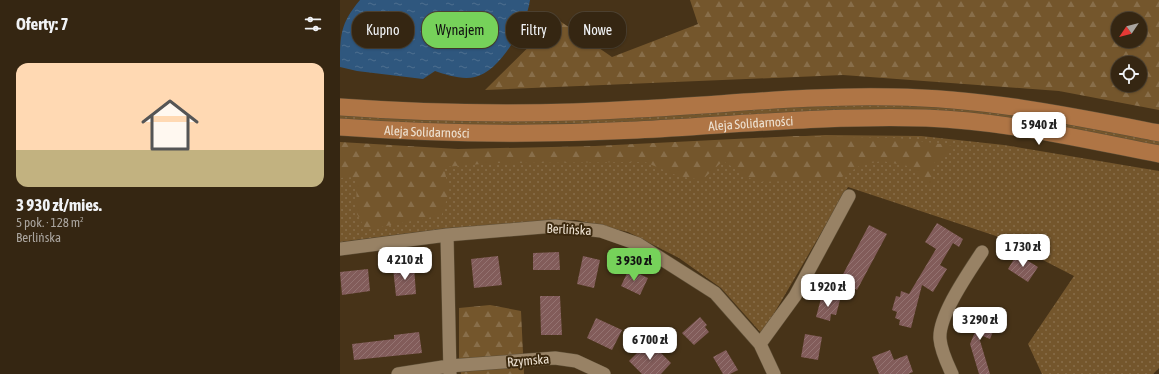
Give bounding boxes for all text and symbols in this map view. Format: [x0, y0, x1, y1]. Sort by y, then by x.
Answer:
chip: Kupno [352, 12, 414, 48]
chip: Wynajem [422, 12, 498, 48]
chip: Filtry [506, 12, 561, 48]
chip: Nowe [569, 12, 626, 48]
north arrow [1111, 12, 1147, 48]
map controls [1111, 12, 1147, 92]
icon: filters [302, 13, 324, 35]
text: Oferty: 7 [16, 14, 68, 34]
button: locate [1111, 56, 1147, 92]
icon: home [134, 89, 206, 161]
pin: 5 940 zł [998, 112, 1080, 146]
street label: Aleja Solidarności [708, 113, 794, 134]
text: 5 940 zł [1021, 117, 1057, 132]
street label: Aleja Solidarności [384, 123, 470, 141]
text: 3 930 zł/mies. [16, 195, 102, 215]
text: 5 pok. · 128 m² [16, 215, 84, 230]
street label: Berlińska [546, 221, 592, 238]
text: Berlińska [16, 230, 61, 245]
pin: 1 730 zł [982, 234, 1064, 268]
text: 1 730 zł [1005, 239, 1041, 254]
pin: 4 210 zł [364, 247, 446, 281]
pin: 3 930 zł [593, 248, 675, 282]
text: 4 210 zł [387, 252, 423, 267]
text: 3 930 zł [616, 253, 652, 268]
pin: 1 920 zł [787, 274, 869, 308]
text: 1 920 zł [810, 279, 846, 294]
pin: 3 290 zł [939, 307, 1021, 341]
text: 3 290 zł [962, 312, 998, 327]
pin: 6 700 zł [609, 327, 691, 361]
text: 6 700 zł [632, 332, 668, 347]
street label: Rzymska [506, 351, 550, 370]

